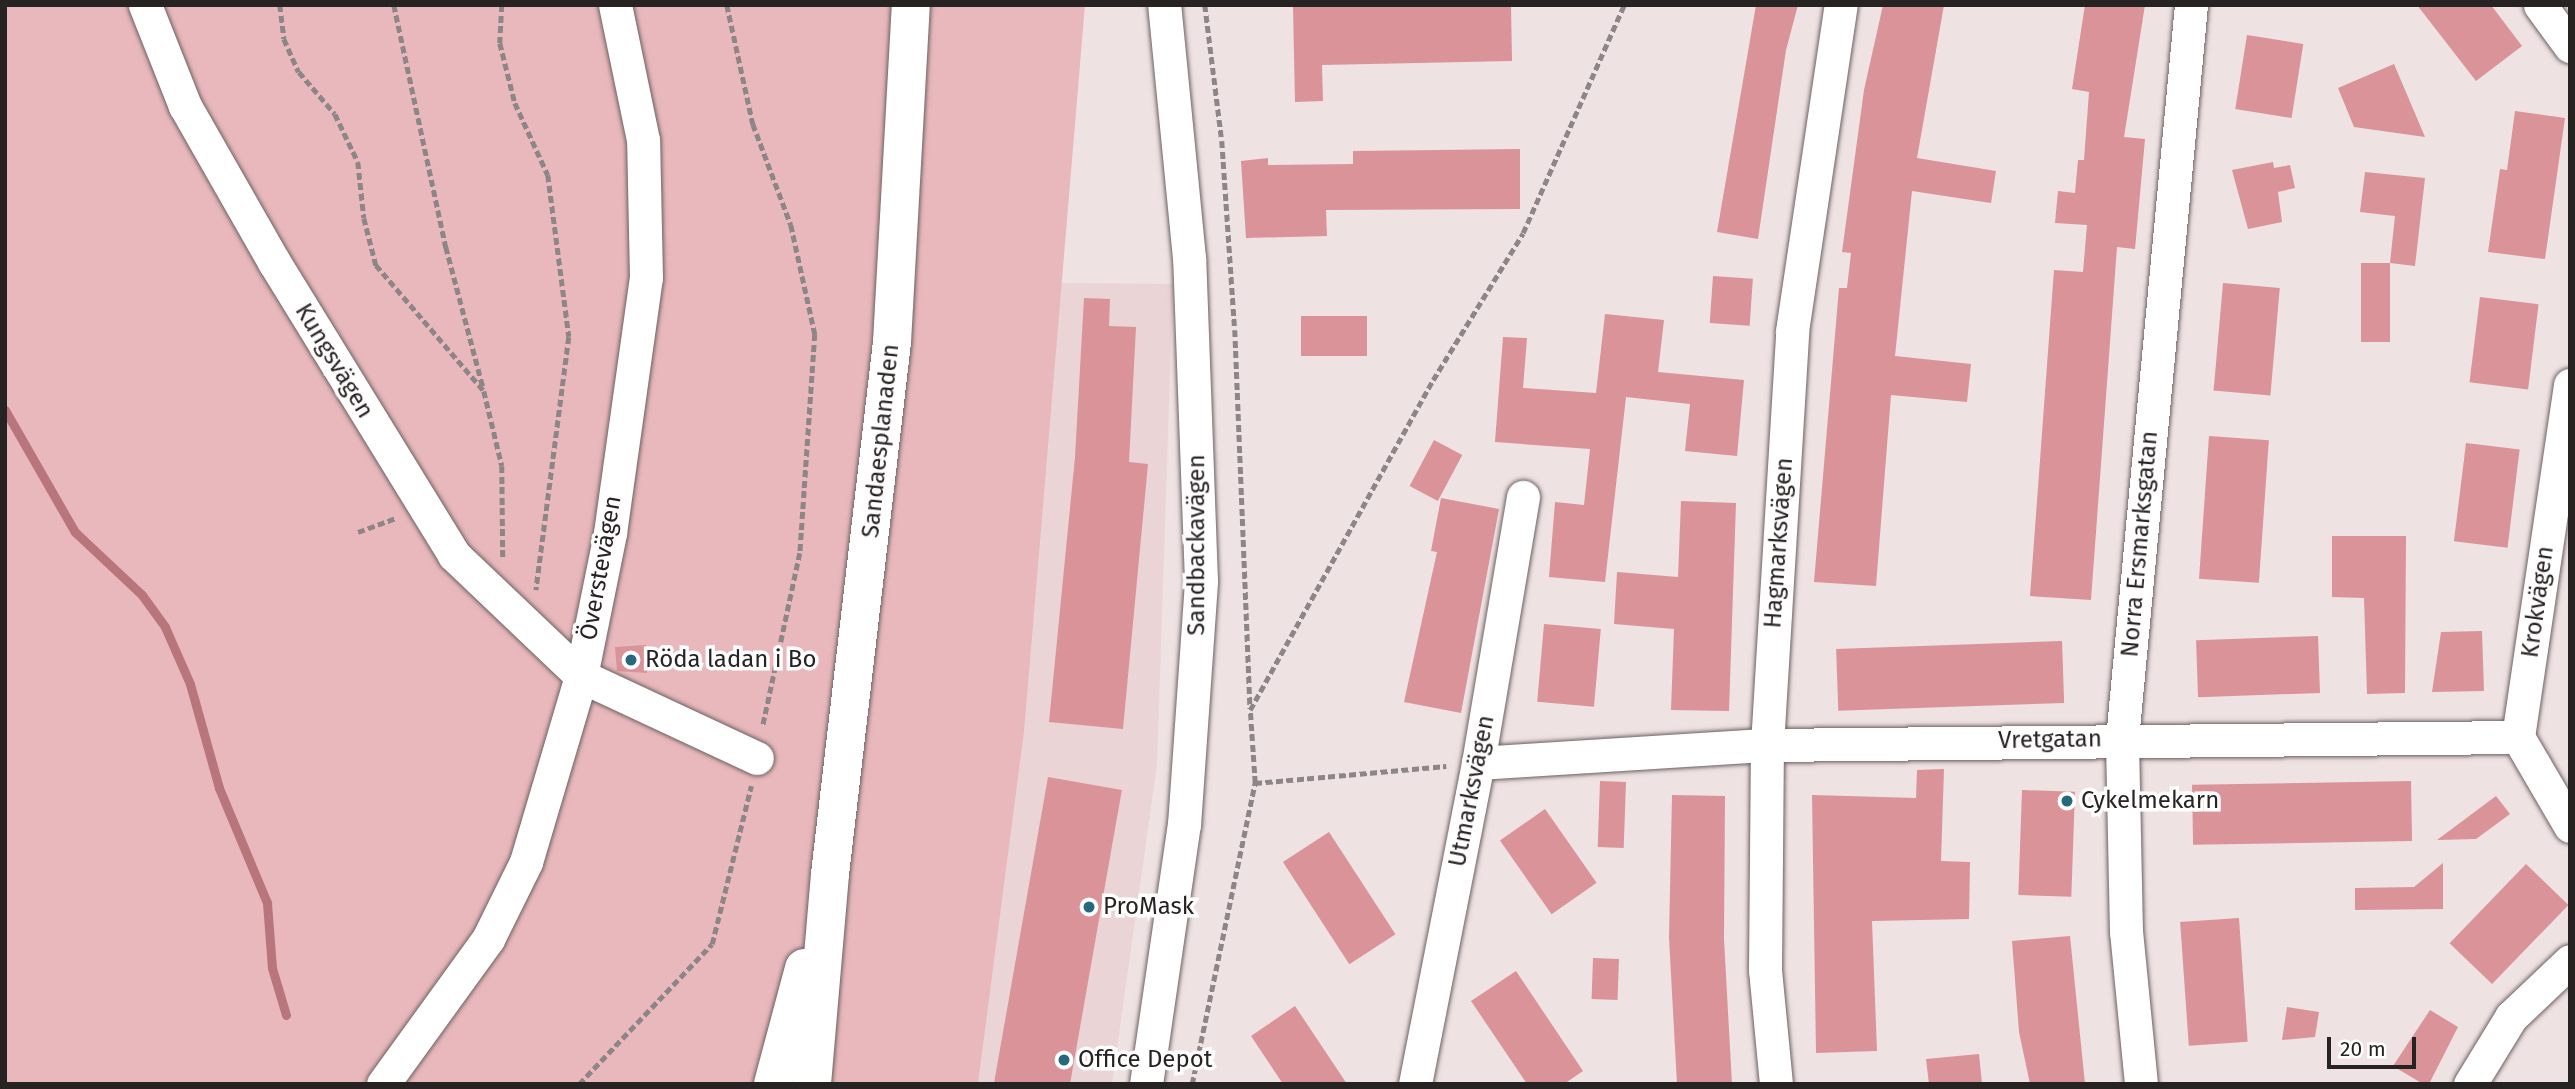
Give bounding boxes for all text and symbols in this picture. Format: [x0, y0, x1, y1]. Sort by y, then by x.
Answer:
street label: Kungsvägen [289, 298, 379, 424]
street label: Sandaesplanaden [857, 343, 905, 539]
street label: Norra Ersmarksgatan [2116, 430, 2164, 658]
street label: Sandbackavägen [1183, 454, 1211, 636]
street label: Hagmarksvägen [1759, 457, 1799, 629]
street label: Överstevägen [574, 493, 628, 643]
street label: Krokvägen [2516, 544, 2560, 660]
place label: Röda ladan i Bo [645, 646, 816, 674]
marker: Röda ladan i Bo [623, 652, 639, 668]
street label: Utmarksvägen [1443, 713, 1501, 869]
street label: Vretgatan [1998, 725, 2102, 755]
place label: Cykelmekarn [2081, 787, 2219, 815]
marker: Cykelmekarn [2059, 793, 2075, 809]
place label: ProMask [1103, 893, 1194, 921]
marker: ProMask [1081, 899, 1097, 915]
scale bar [2330, 1023, 2419, 1066]
text: 20 m [2340, 1036, 2386, 1062]
place label: Office Depot [1078, 1046, 1212, 1074]
marker: Office Depot [1056, 1052, 1072, 1068]

